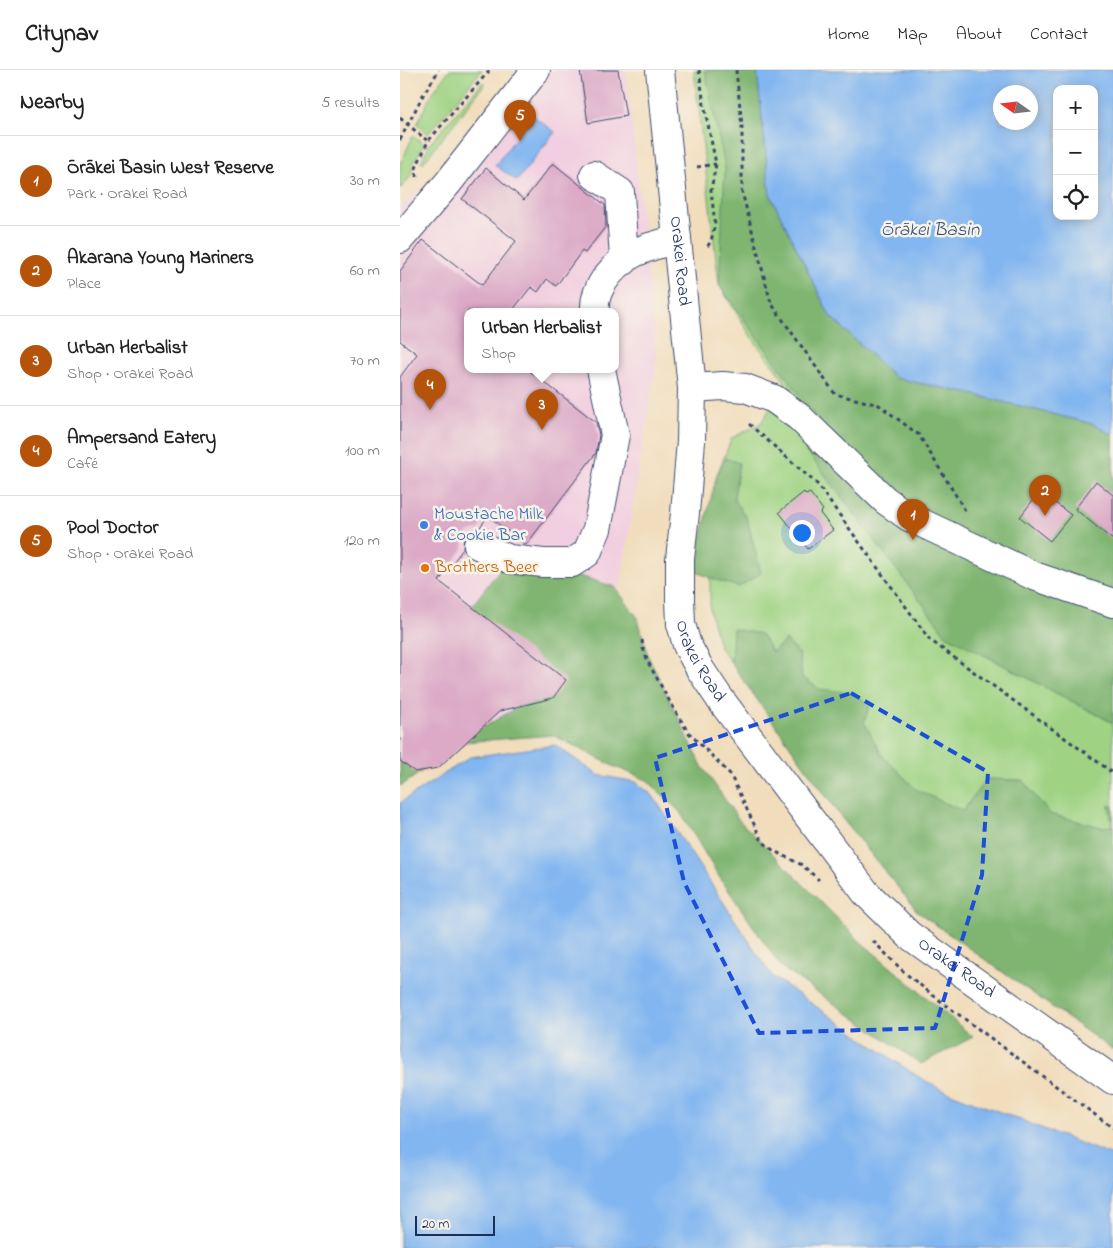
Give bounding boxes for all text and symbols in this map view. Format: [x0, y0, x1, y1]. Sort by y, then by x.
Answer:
text: Citynav [25, 17, 98, 52]
text: Home [828, 22, 869, 48]
text: Map [897, 22, 928, 48]
text: About [956, 22, 1002, 48]
text: Contact [1030, 22, 1088, 48]
north arrow [993, 85, 1038, 130]
map controls [1053, 85, 1098, 220]
button: + [1053, 85, 1098, 130]
text: Nearby [20, 88, 84, 118]
text: 5 results [321, 91, 380, 115]
pin: 5 [504, 100, 536, 141]
button: − [1053, 130, 1098, 175]
text: Ōrākei Basin West Reserve [67, 155, 274, 182]
text: 1 [33, 169, 39, 193]
text: 30 m [350, 169, 380, 193]
button: locate [1053, 175, 1098, 220]
text: Park · Orakei Road [67, 182, 187, 206]
street label: Orakei Road [662, 215, 697, 307]
water label: Ōrākei Basin [881, 217, 980, 244]
text: Akarana Young Mariners [67, 245, 254, 272]
text: 2 [32, 259, 40, 283]
text: 60 m [350, 259, 380, 283]
text: Place [67, 272, 101, 296]
popup [464, 308, 619, 373]
text: Urban Herbalist [481, 315, 602, 342]
text: Urban Herbalist [67, 335, 188, 362]
text: Shop [481, 342, 516, 366]
text: 3 [33, 349, 39, 373]
text: 70 m [350, 349, 380, 373]
text: Shop · Orakei Road [67, 362, 193, 386]
pin: 4 [414, 369, 446, 410]
pin: 3 [526, 389, 558, 430]
text: Ampersand Eatery [67, 425, 216, 452]
text: 4 [33, 439, 39, 463]
text: 100 m [345, 439, 380, 463]
text: Café [67, 452, 98, 476]
pin: 2 [1029, 475, 1061, 516]
pin: 1 [897, 499, 929, 540]
place label: Moustache Milk & Cookie Bar [434, 502, 544, 549]
text: Pool Doctor [67, 515, 158, 542]
marker: Moustache Milk & Cookie Bar [418, 519, 430, 531]
your location [789, 520, 815, 546]
text: 5 [31, 529, 41, 553]
text: 120 m [344, 529, 380, 553]
text: Shop · Orakei Road [67, 542, 193, 566]
place label: Brothers Beer [434, 555, 538, 581]
marker: Brothers Beer [419, 562, 431, 574]
street label: Orakei Road [668, 617, 732, 708]
street label: Orakei Road [912, 932, 1000, 1005]
scale bar [415, 1213, 495, 1236]
text: 20 m [422, 1214, 449, 1235]

